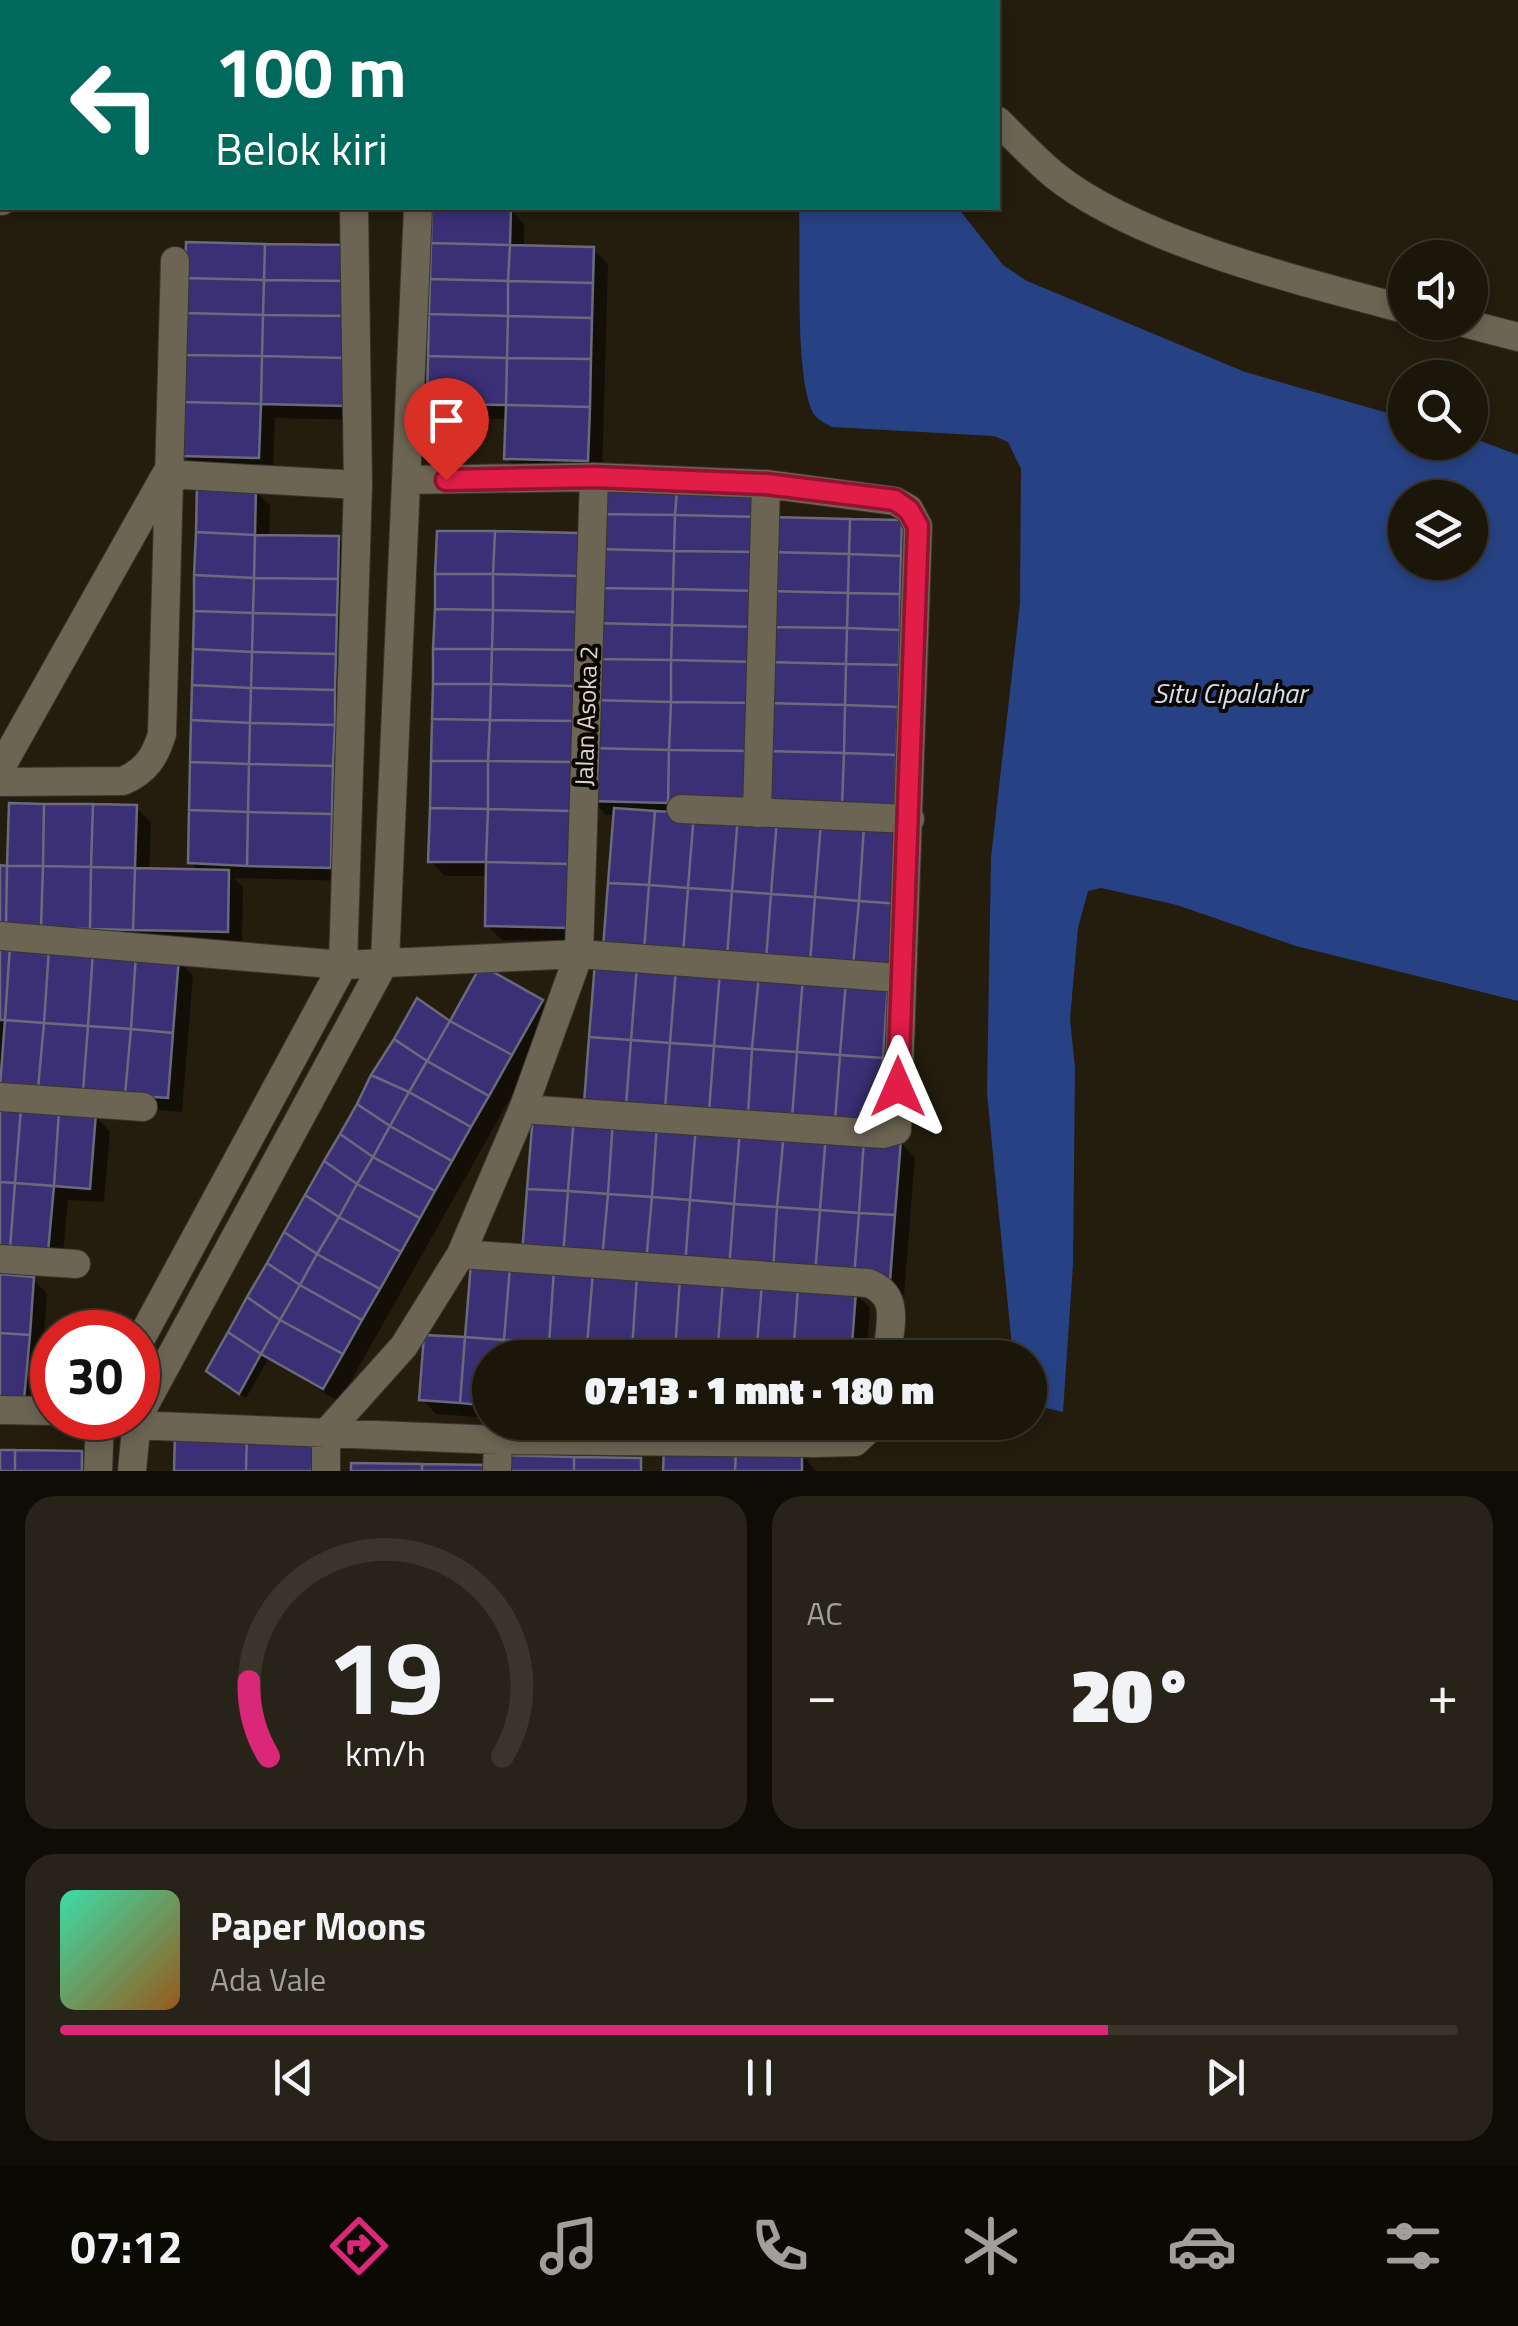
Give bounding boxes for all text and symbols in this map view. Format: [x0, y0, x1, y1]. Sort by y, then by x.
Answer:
text: 100 m [215, 18, 407, 124]
icon: left [50, 40, 180, 170]
text: Belok kiri [215, 114, 388, 182]
map controls [1388, 240, 1488, 580]
button: sound [1388, 240, 1488, 340]
button: search [1388, 360, 1488, 460]
pin [404, 378, 489, 481]
icon: arrive [419, 393, 474, 448]
button: layers [1388, 480, 1488, 580]
street label: Jalan Asoka 2 [565, 645, 607, 787]
water label: Situ Cipalahar [1153, 671, 1310, 714]
position arrow [846, 1035, 950, 1139]
speed limit sign: 30 [30, 1310, 160, 1440]
text: 07:13 · 1 mnt · 180 m [585, 1361, 934, 1419]
text: AC [807, 1589, 843, 1637]
text: 19 [328, 1596, 444, 1754]
text: 20° [1070, 1637, 1194, 1751]
text: − [807, 1652, 837, 1735]
text: + [1427, 1652, 1458, 1735]
text: km/h [345, 1725, 426, 1780]
text: Paper Moons [210, 1897, 426, 1955]
text: Ada Vale [210, 1955, 326, 2003]
icon: previous [266, 2050, 321, 2105]
icon: pause [732, 2050, 787, 2105]
icon: next [1198, 2050, 1253, 2105]
icon: directions [324, 2211, 394, 2281]
icon: music [534, 2211, 604, 2281]
icon: phone [745, 2211, 815, 2281]
icon: climate [956, 2211, 1026, 2281]
icon: car [1167, 2211, 1237, 2281]
icon: filters [1378, 2211, 1448, 2281]
text: 07:12 [70, 2212, 183, 2280]

